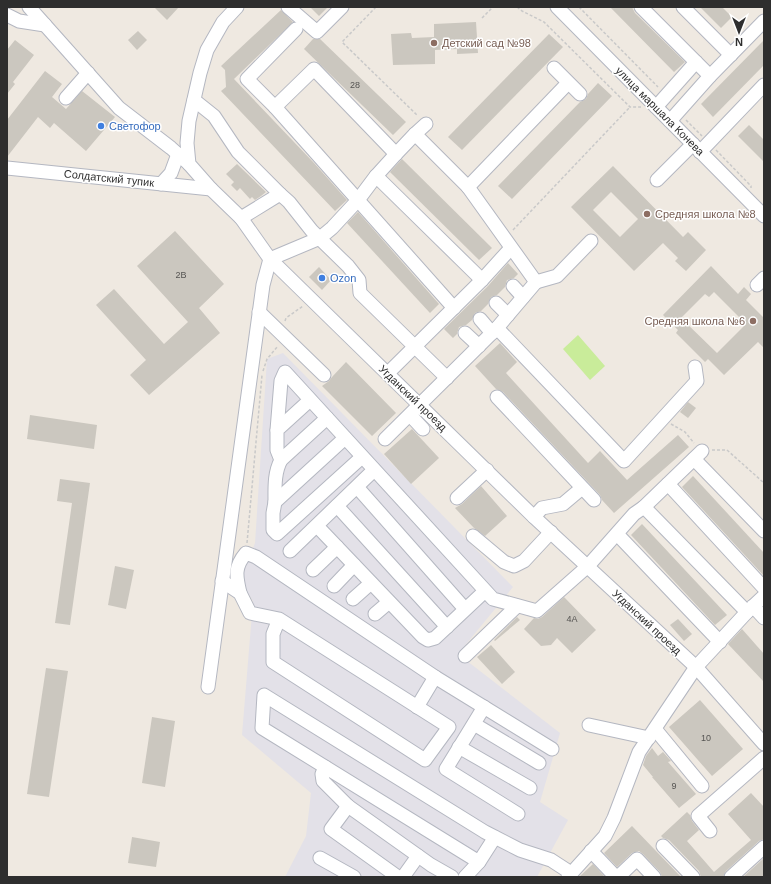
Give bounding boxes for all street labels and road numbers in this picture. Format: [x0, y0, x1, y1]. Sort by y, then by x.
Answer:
street label: улица маршала Конева [613, 64, 707, 158]
street label: Солдатский тупик [63, 167, 155, 189]
street label: Угданский проезд [377, 363, 450, 434]
street label: Угданский проезд [610, 587, 684, 657]

